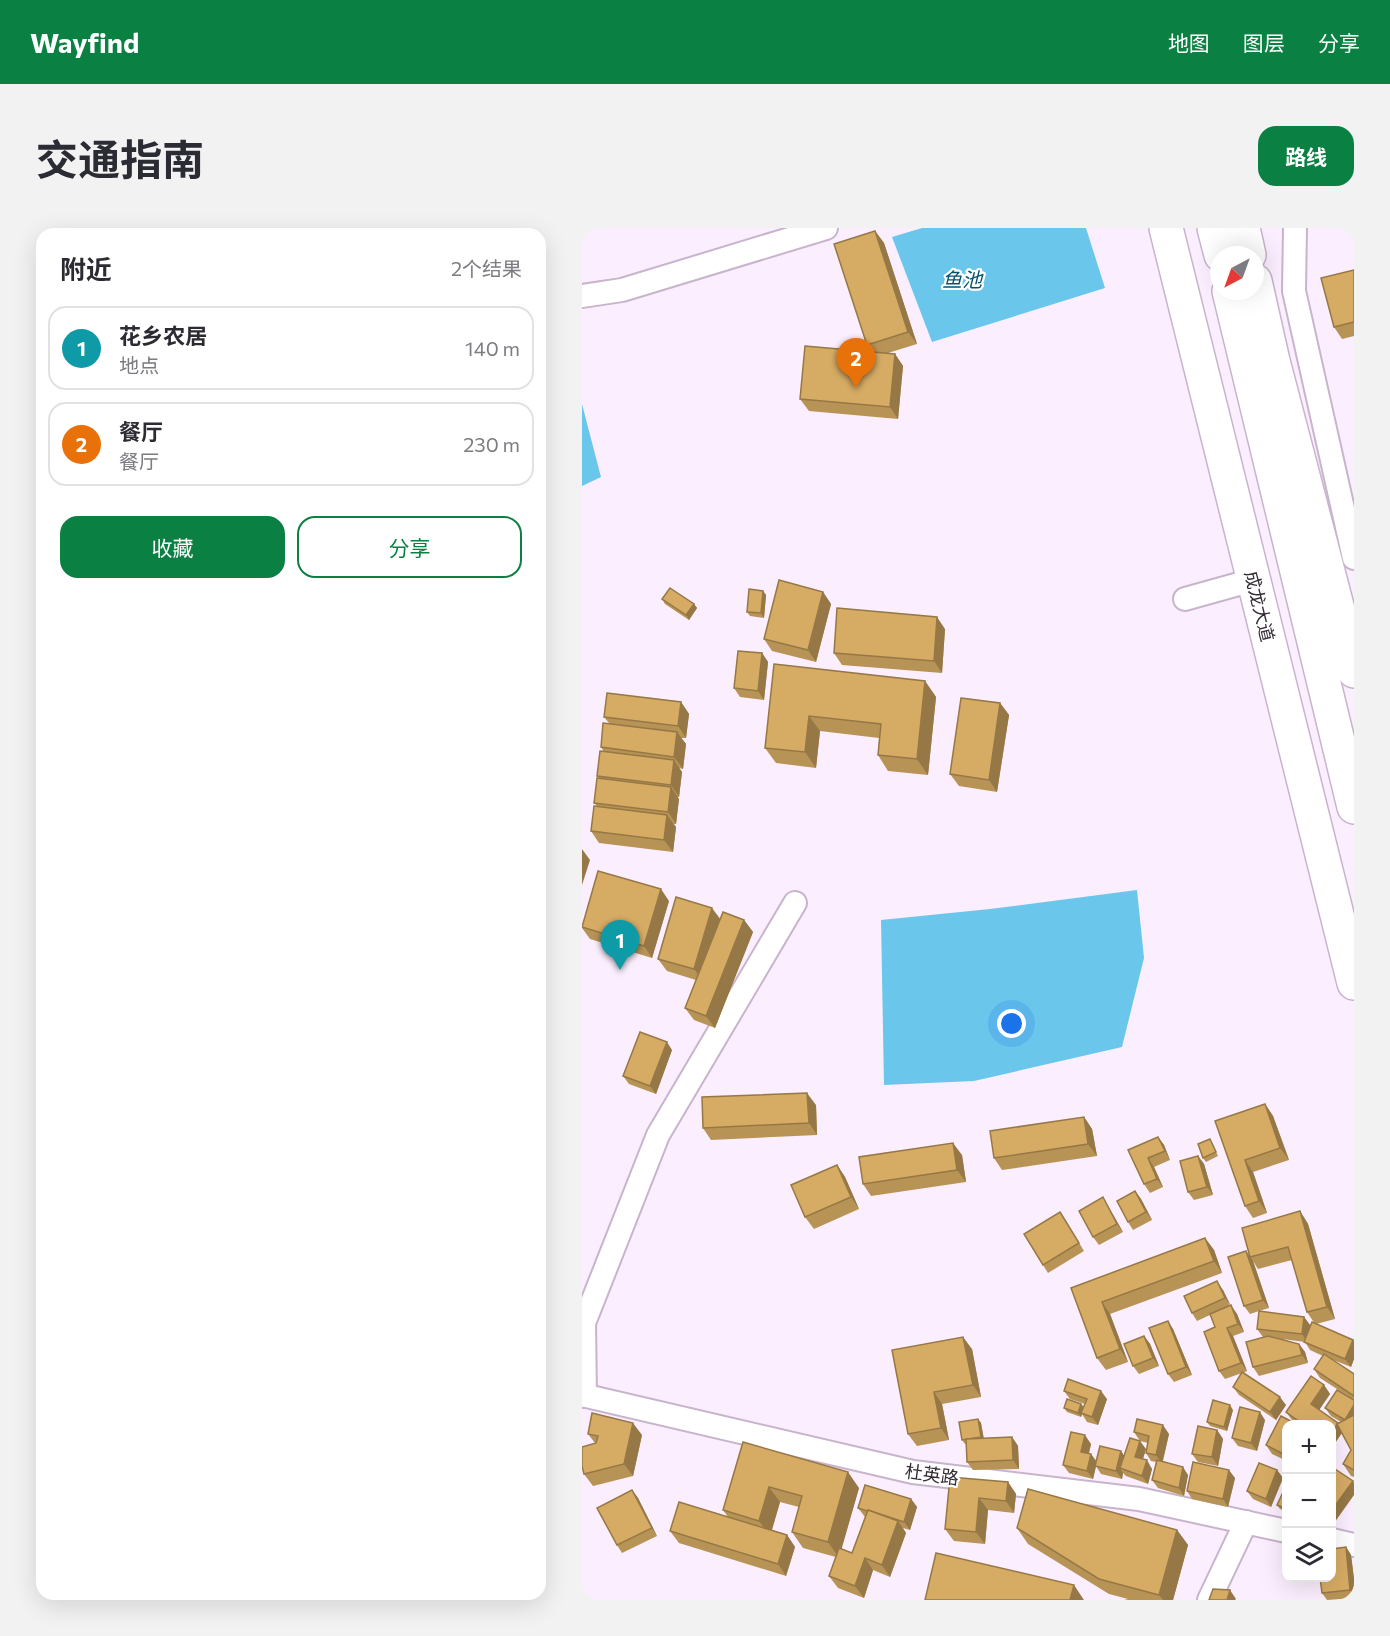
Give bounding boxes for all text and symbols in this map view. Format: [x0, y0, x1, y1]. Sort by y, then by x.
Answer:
text: Wayfind [30, 25, 139, 59]
text: 地图 [1168, 30, 1210, 55]
text: 图层 [1243, 30, 1285, 55]
text: 分享 [1318, 30, 1360, 55]
button: 路线 [1258, 126, 1354, 186]
text: 交通指南 [36, 132, 204, 184]
north arrow [1210, 246, 1264, 300]
text: 附近 [60, 253, 112, 284]
text: 2个结果 [451, 256, 522, 280]
water label: 鱼池 [942, 267, 984, 291]
text: 花乡农居 [119, 322, 207, 349]
text: 1 [77, 336, 86, 360]
text: 140 m [465, 336, 520, 360]
pin: 2 [836, 338, 876, 388]
text: 地点 [119, 353, 159, 377]
text: 餐厅 [119, 418, 163, 445]
text: 2 [76, 432, 87, 456]
text: 230 m [463, 432, 520, 456]
text: 餐厅 [119, 449, 159, 473]
button: 收藏 [60, 516, 285, 578]
button: 分享 [297, 516, 522, 578]
street label: 成龙大道 [1241, 568, 1279, 644]
pin: 1 [600, 920, 639, 970]
your location [997, 1009, 1026, 1038]
map controls [1282, 1420, 1336, 1582]
button: + [1282, 1420, 1336, 1474]
street label: 杜英路 [904, 1459, 960, 1489]
button: − [1282, 1474, 1336, 1528]
button: layers [1282, 1528, 1336, 1582]

